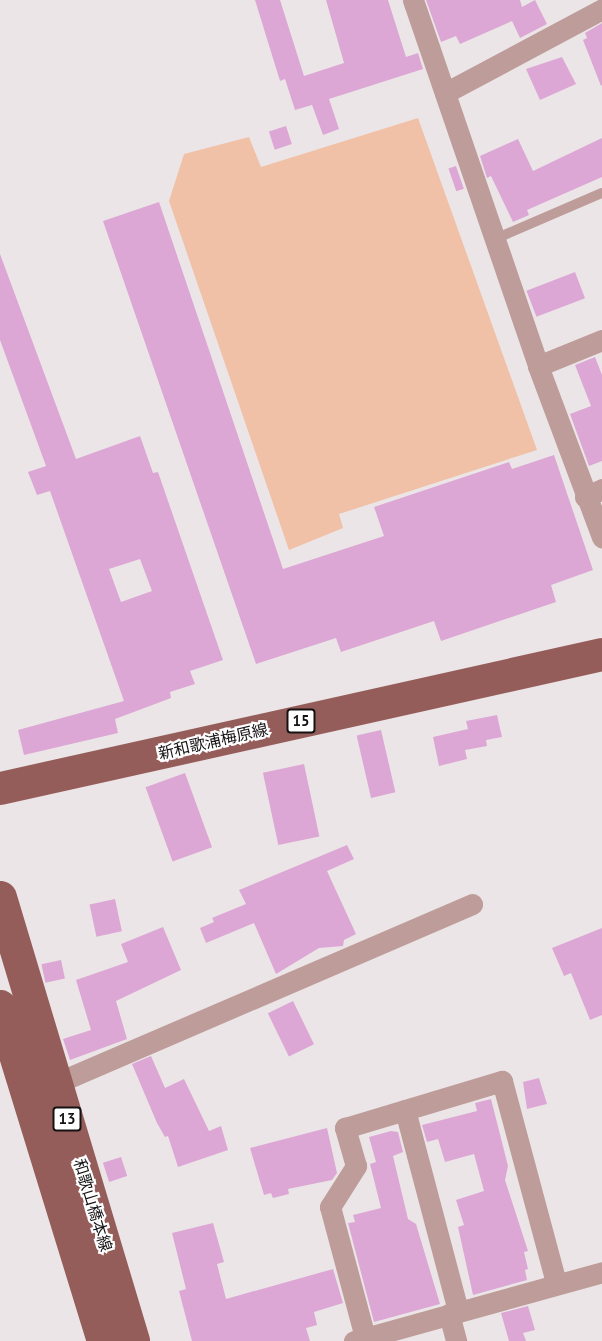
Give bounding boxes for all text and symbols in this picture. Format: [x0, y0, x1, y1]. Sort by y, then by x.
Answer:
road number: 15 [286, 709, 316, 733]
street label: 新和歌浦梅原線 [156, 719, 270, 763]
road number: 13 [52, 1107, 82, 1131]
street label: 和歌山橋本線 [70, 1156, 116, 1254]

